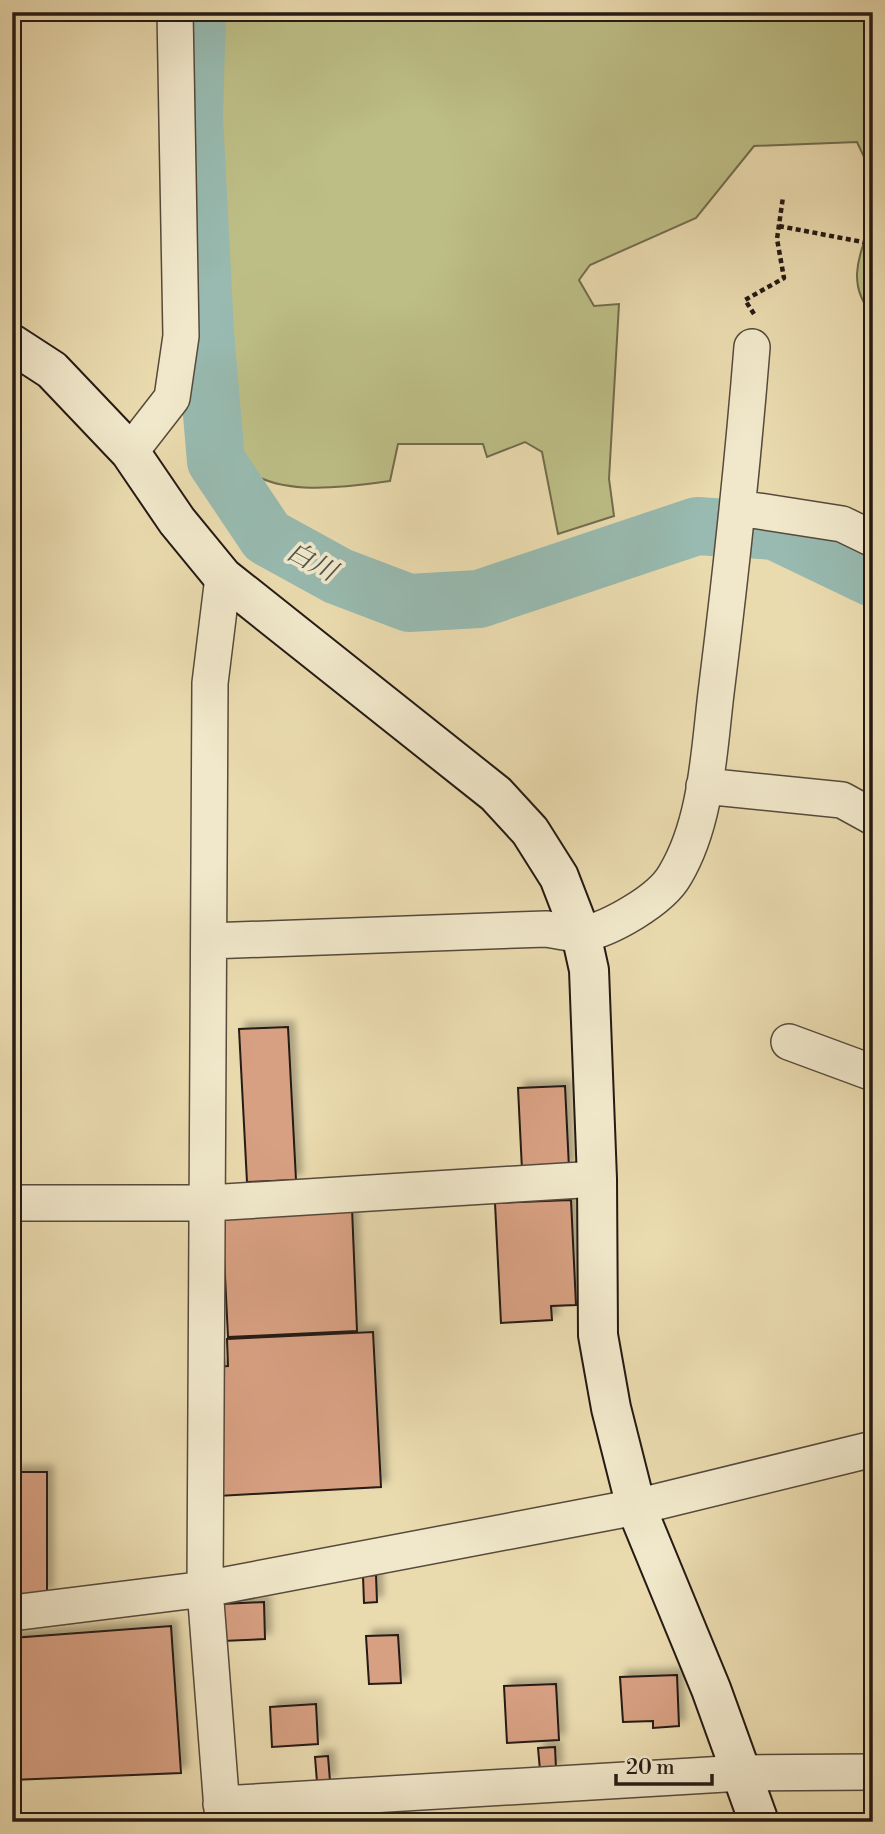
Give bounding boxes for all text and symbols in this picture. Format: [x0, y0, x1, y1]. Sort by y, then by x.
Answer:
water label: 白川 [281, 536, 345, 590]
scale bar [616, 1743, 712, 1787]
text: 20 m [626, 1755, 675, 1781]

